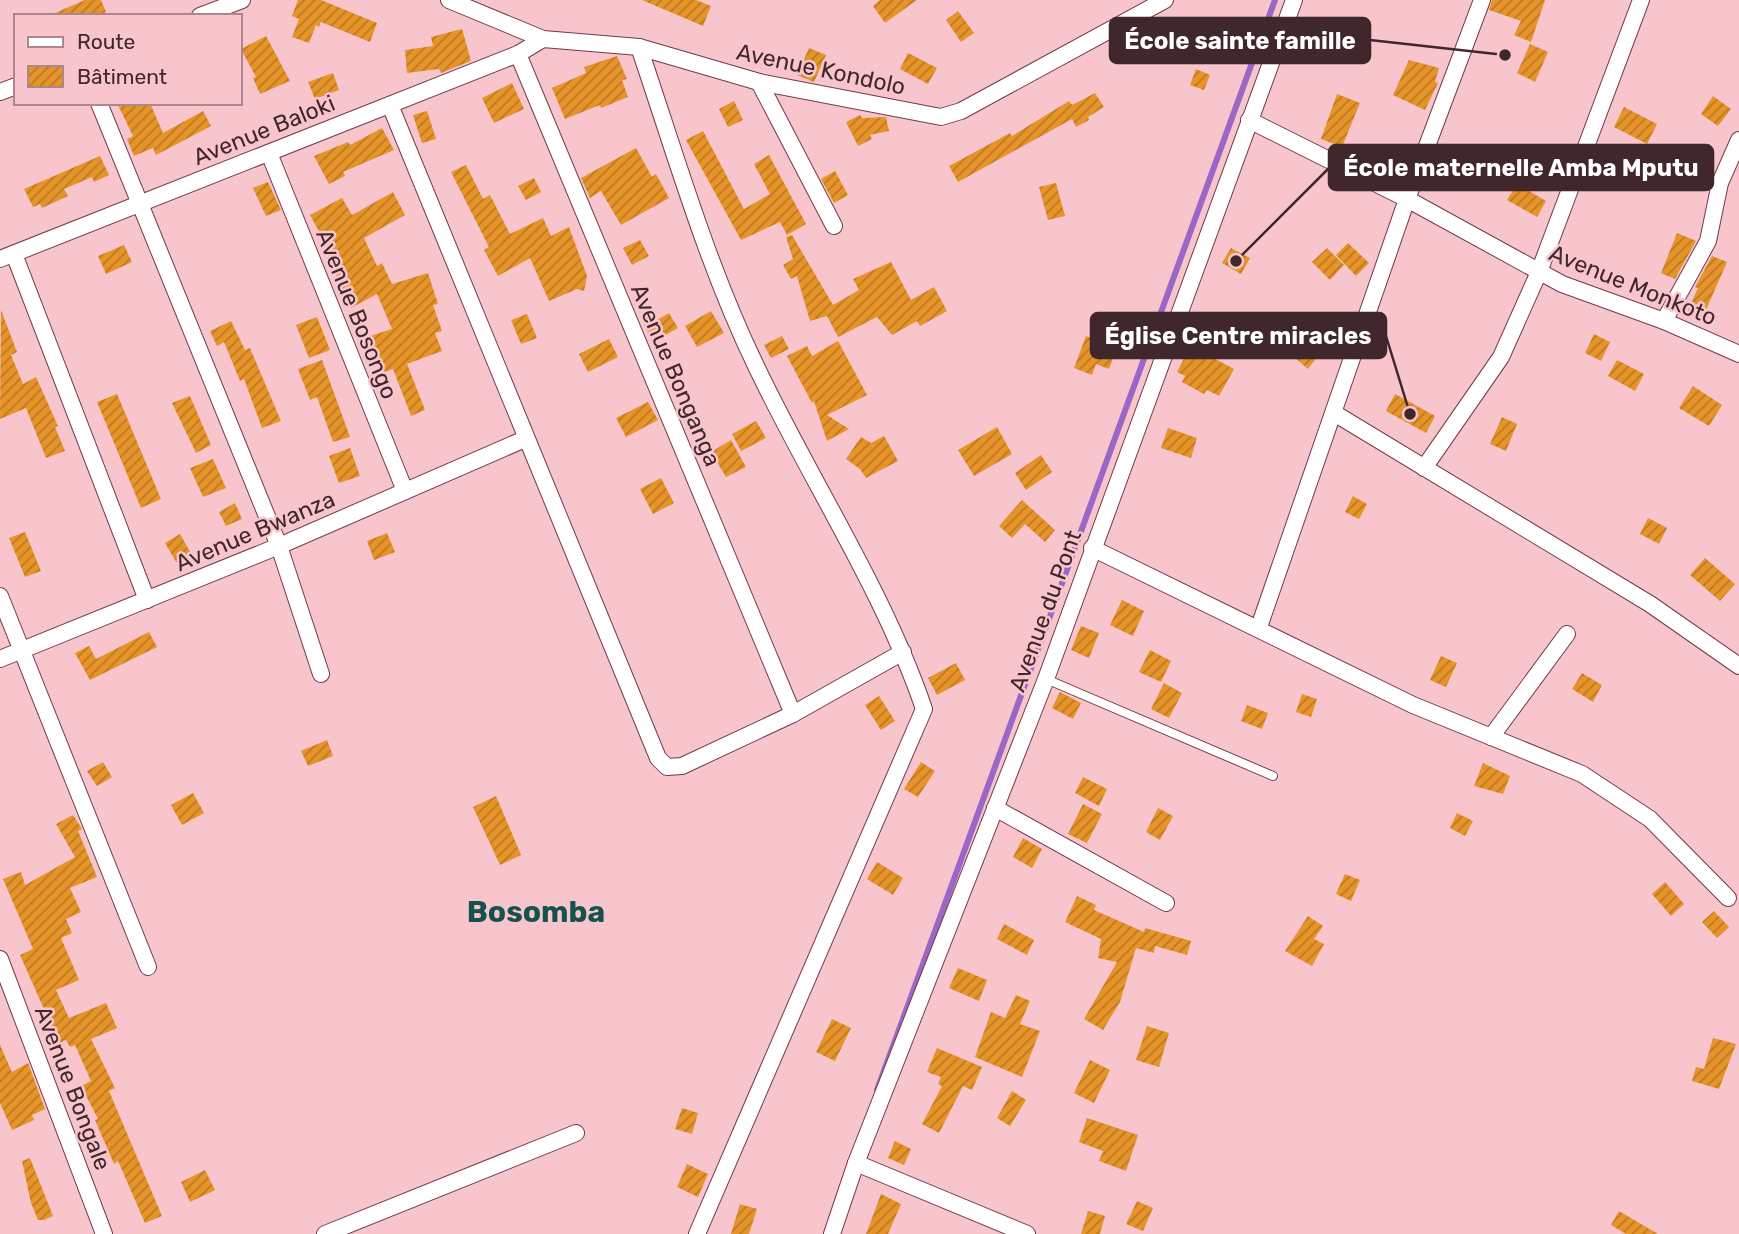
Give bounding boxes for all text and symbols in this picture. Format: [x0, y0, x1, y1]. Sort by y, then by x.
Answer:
legend [14, 14, 242, 105]
callout: École sainte famille [1110, 18, 1370, 63]
text: École sainte famille [1124, 27, 1356, 55]
text: Route [77, 29, 135, 54]
street label: Avenue Kondolo [734, 37, 908, 101]
text: Bâtiment [77, 64, 167, 89]
street label: Avenue Baloki [189, 89, 339, 171]
callout: École maternelle Amba Mputu [1329, 145, 1713, 190]
text: École maternelle Amba Mputu [1343, 154, 1699, 182]
street label: Avenue Bosongo [310, 225, 404, 403]
street label: Avenue Monkoto [1545, 239, 1721, 331]
street label: Avenue Bonganga [625, 280, 727, 470]
callout: Église Centre miracles [1091, 313, 1386, 358]
text: Église Centre miracles [1105, 322, 1371, 350]
street label: Avenue Bwanza [171, 485, 339, 577]
street label: Avenue du Pont [1003, 526, 1087, 696]
district label: Bosomba [467, 894, 605, 930]
street label: Avenue Bongale [29, 1002, 117, 1174]

